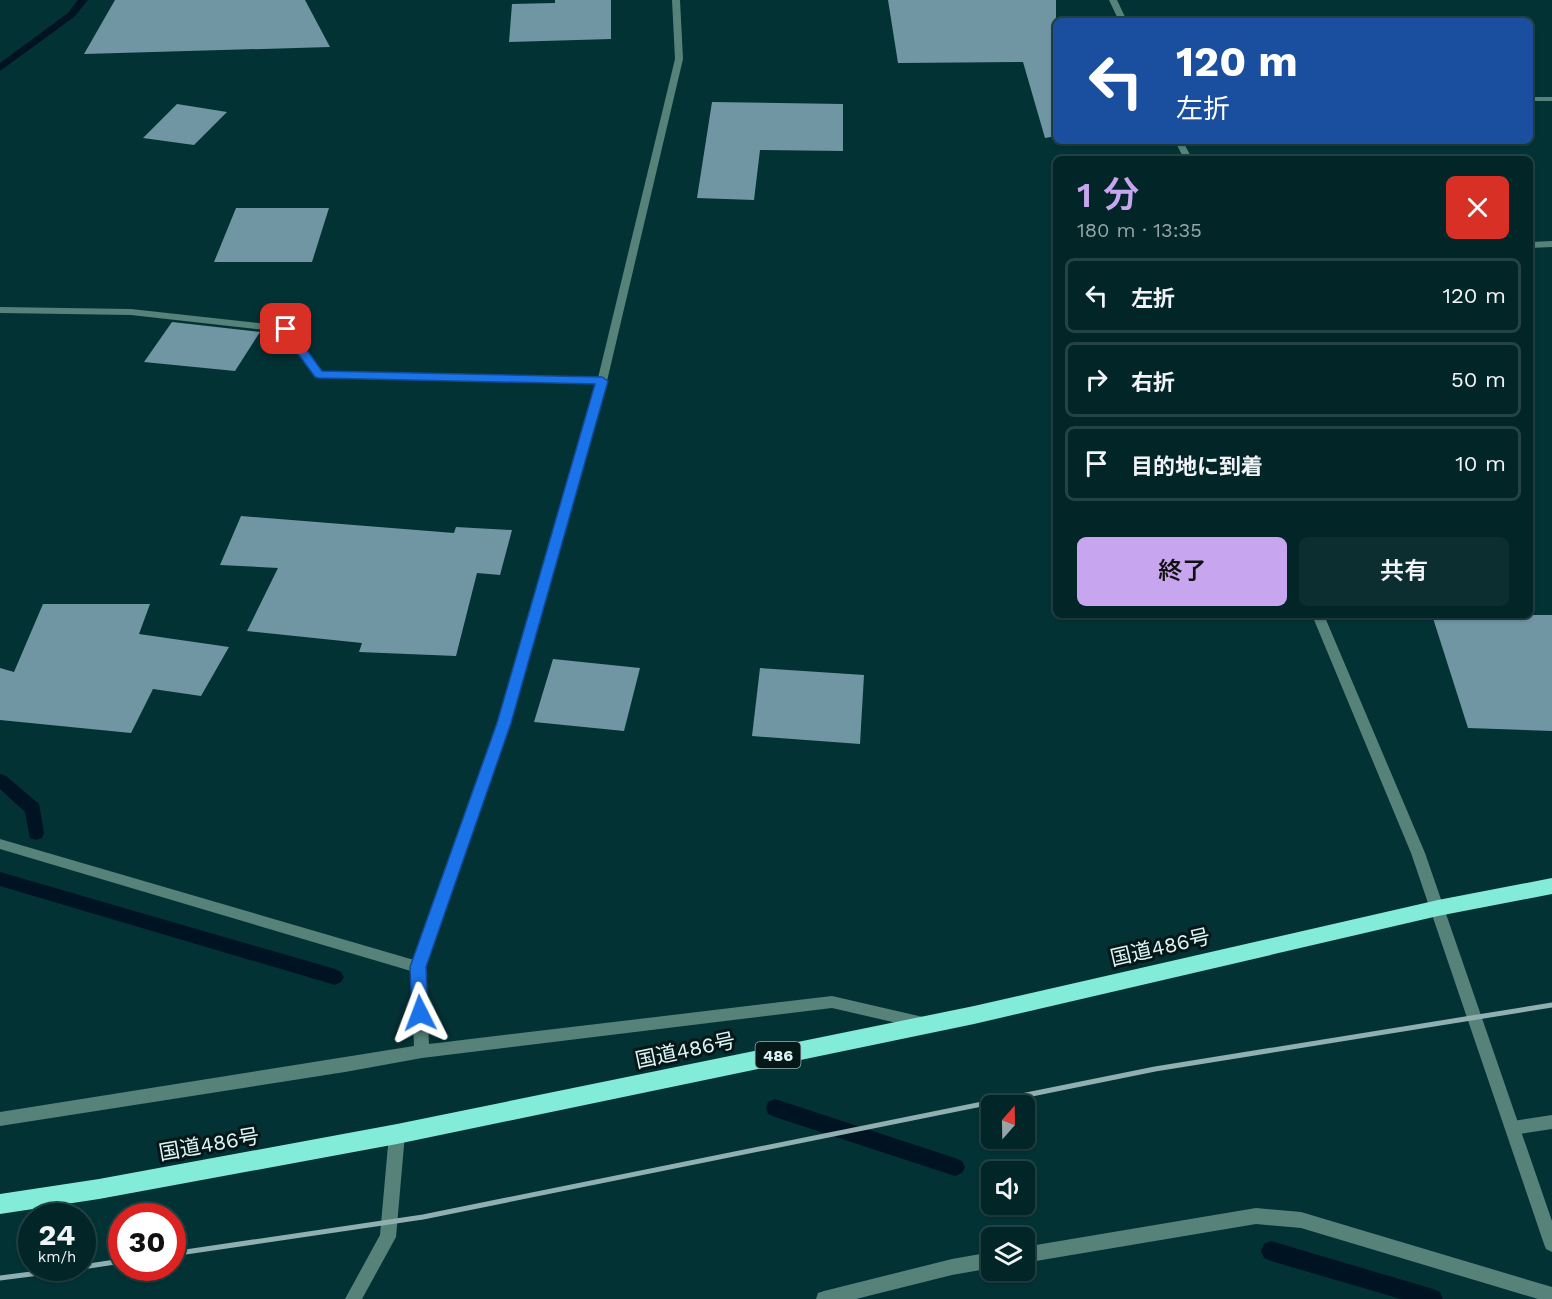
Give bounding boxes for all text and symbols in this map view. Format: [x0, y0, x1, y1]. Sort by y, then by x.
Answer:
text: 120 m [1176, 37, 1298, 86]
icon: left [1077, 42, 1155, 120]
text: 左折 [1176, 93, 1230, 125]
text: 1 分 [1077, 174, 1139, 216]
button: close [1446, 176, 1509, 239]
text: 180 m · 13:35 [1077, 218, 1202, 242]
icon: left [1080, 279, 1113, 312]
text: 120 m [1442, 283, 1506, 308]
text: 左折 [1131, 286, 1175, 311]
pin [260, 303, 311, 354]
icon: arrive [269, 312, 302, 345]
icon: right [1080, 363, 1113, 396]
text: 50 m [1451, 367, 1506, 392]
text: 右折 [1131, 370, 1175, 395]
icon: arrive [1080, 447, 1113, 480]
text: 10 m [1455, 451, 1506, 476]
text: 目的地に到着 [1131, 454, 1263, 479]
button: 終了 [1077, 537, 1287, 606]
button: 共有 [1299, 537, 1509, 606]
street label: 国道486号 [1108, 923, 1212, 971]
position arrow [388, 981, 452, 1045]
street label: 国道486号 [633, 1027, 737, 1073]
road number: 486 [756, 1042, 800, 1068]
north arrow [981, 1095, 1035, 1149]
map controls [981, 1095, 1035, 1281]
street label: 国道486号 [157, 1123, 261, 1165]
button: sound [981, 1161, 1035, 1215]
speed limit sign: 30 [108, 1203, 186, 1281]
text: 24 [39, 1217, 75, 1252]
button: layers [981, 1227, 1035, 1281]
text: km/h [38, 1248, 76, 1266]

